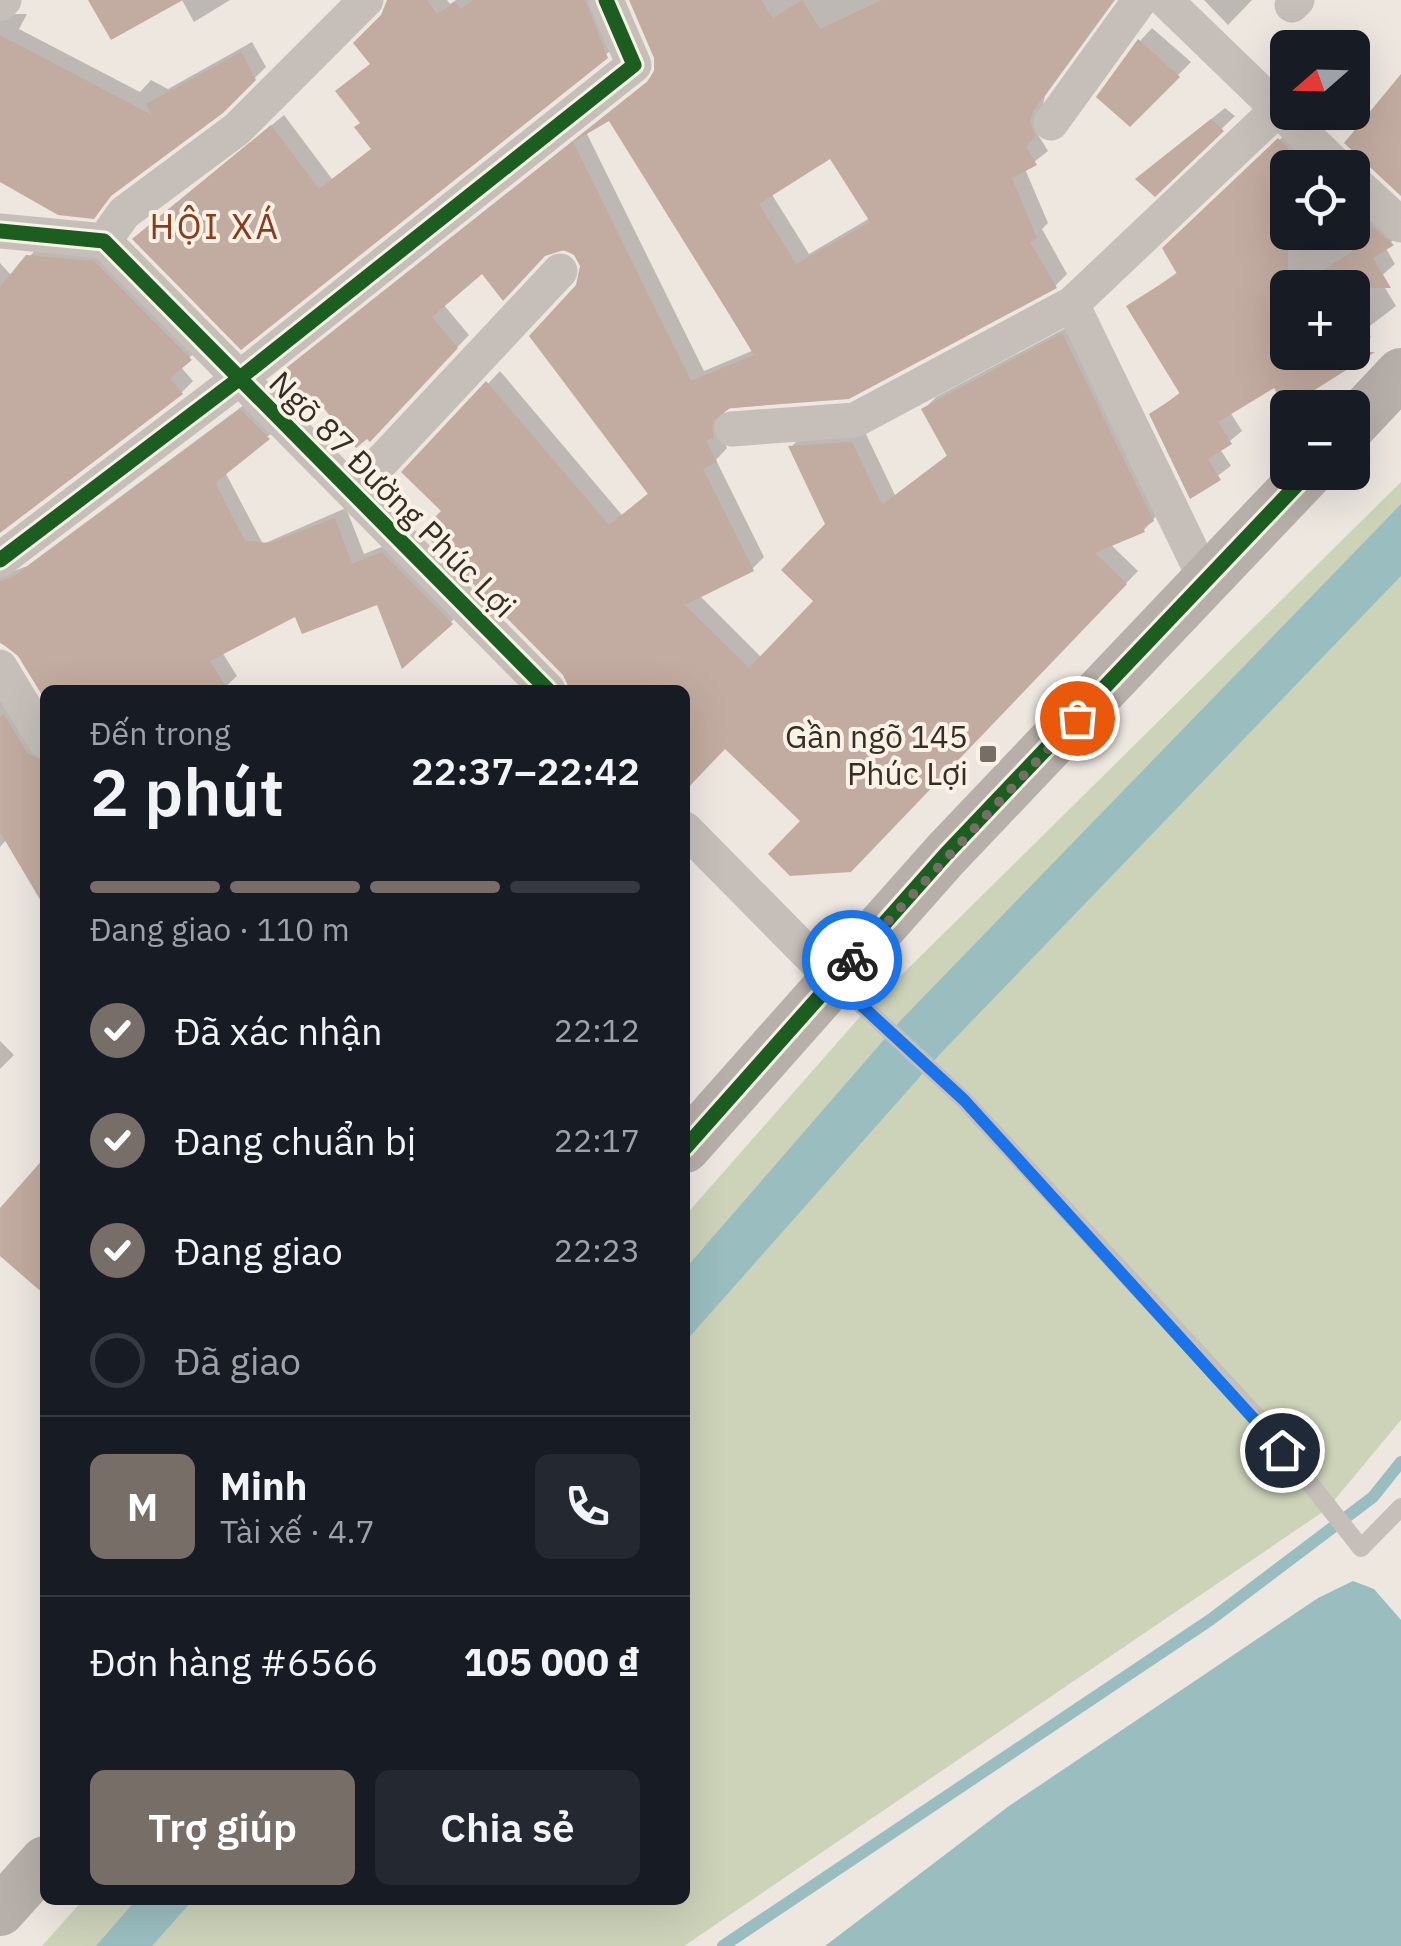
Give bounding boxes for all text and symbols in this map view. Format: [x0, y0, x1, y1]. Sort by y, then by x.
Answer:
north arrow [1270, 30, 1370, 130]
map controls [1270, 30, 1370, 490]
button: locate [1270, 150, 1370, 250]
district label: HỘI XÁ [150, 203, 280, 249]
button: + [1270, 270, 1370, 370]
street label: Ngõ 87 Đường Phúc Lợi [261, 362, 525, 626]
button: − [1270, 390, 1370, 490]
pin [1035, 676, 1120, 761]
icon: bag [1050, 691, 1105, 746]
text: Đến trong [90, 712, 231, 754]
place label: Gần ngõ 145 Phúc Lợi [785, 715, 968, 794]
marker: Gần ngõ 145 Phúc Lợi [977, 743, 999, 765]
text: 22:37–22:42 [411, 746, 640, 795]
text: 2 phút [90, 749, 284, 834]
text: Đang giao · 110 m [90, 908, 350, 950]
courier [802, 910, 902, 1010]
icon: bike [825, 933, 880, 988]
icon: check [90, 1003, 145, 1058]
text: Đã xác nhận [175, 1006, 383, 1055]
text: 22:12 [554, 1009, 640, 1051]
icon: check [90, 1113, 145, 1168]
text: Đang chuẩn bị [175, 1116, 416, 1165]
text: 22:17 [554, 1119, 640, 1161]
icon: check [90, 1223, 145, 1278]
text: Đang giao [175, 1226, 343, 1275]
text: 22:23 [554, 1229, 640, 1271]
text: Đã giao [175, 1336, 301, 1385]
pin [1240, 1408, 1325, 1493]
icon: home [1255, 1423, 1310, 1478]
button: phone [535, 1454, 640, 1559]
text: Minh [220, 1461, 307, 1510]
text: M [127, 1482, 158, 1531]
text: Tài xế · 4.7 [220, 1510, 375, 1552]
text: Đơn hàng #6566 [90, 1637, 378, 1686]
text: 105 000 ₫ [463, 1637, 640, 1686]
button: Trợ giúp [90, 1770, 355, 1885]
button: Chia sẻ [375, 1770, 640, 1885]

